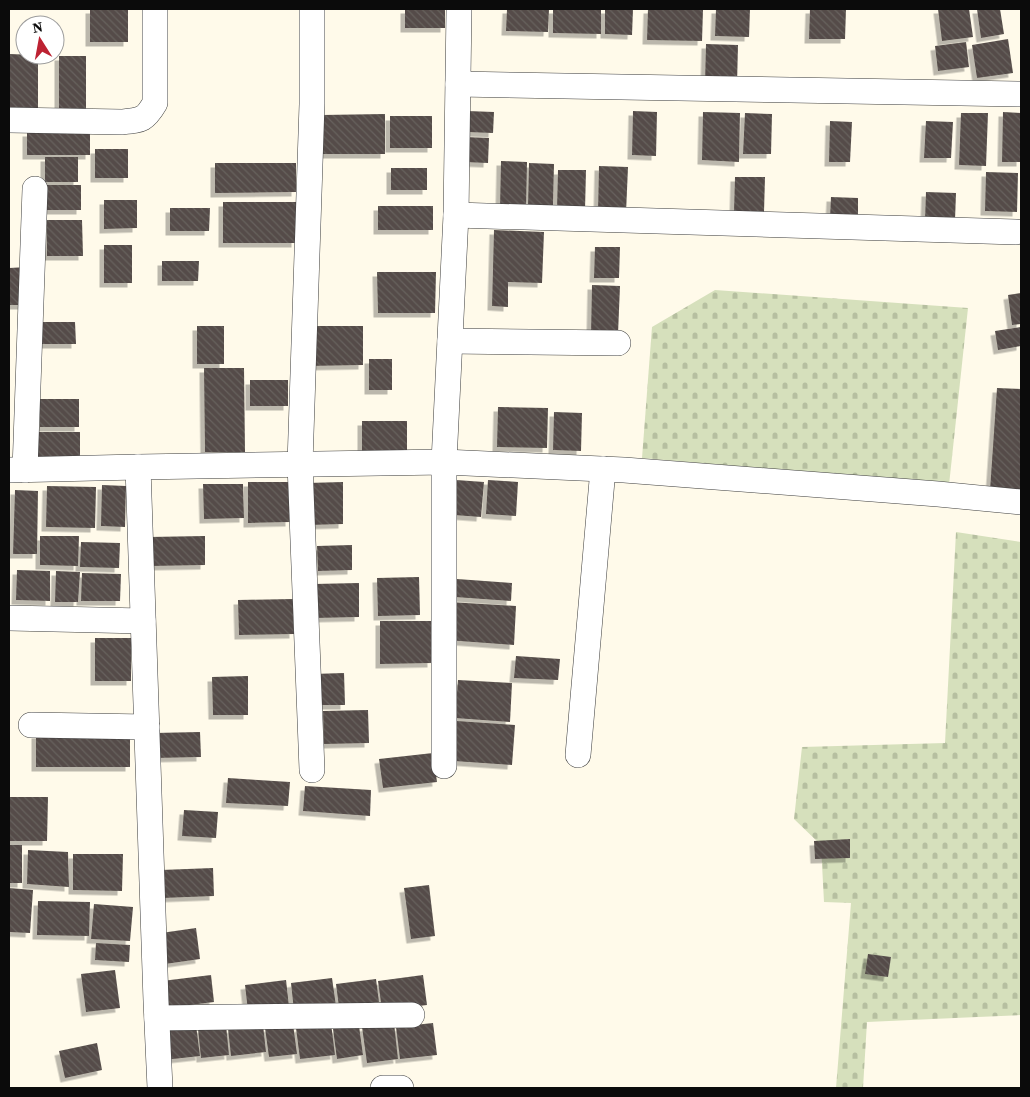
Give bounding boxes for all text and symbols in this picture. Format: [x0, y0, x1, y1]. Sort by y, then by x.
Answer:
north arrow [15, 15, 65, 65]
text: N [31, 16, 44, 38]

